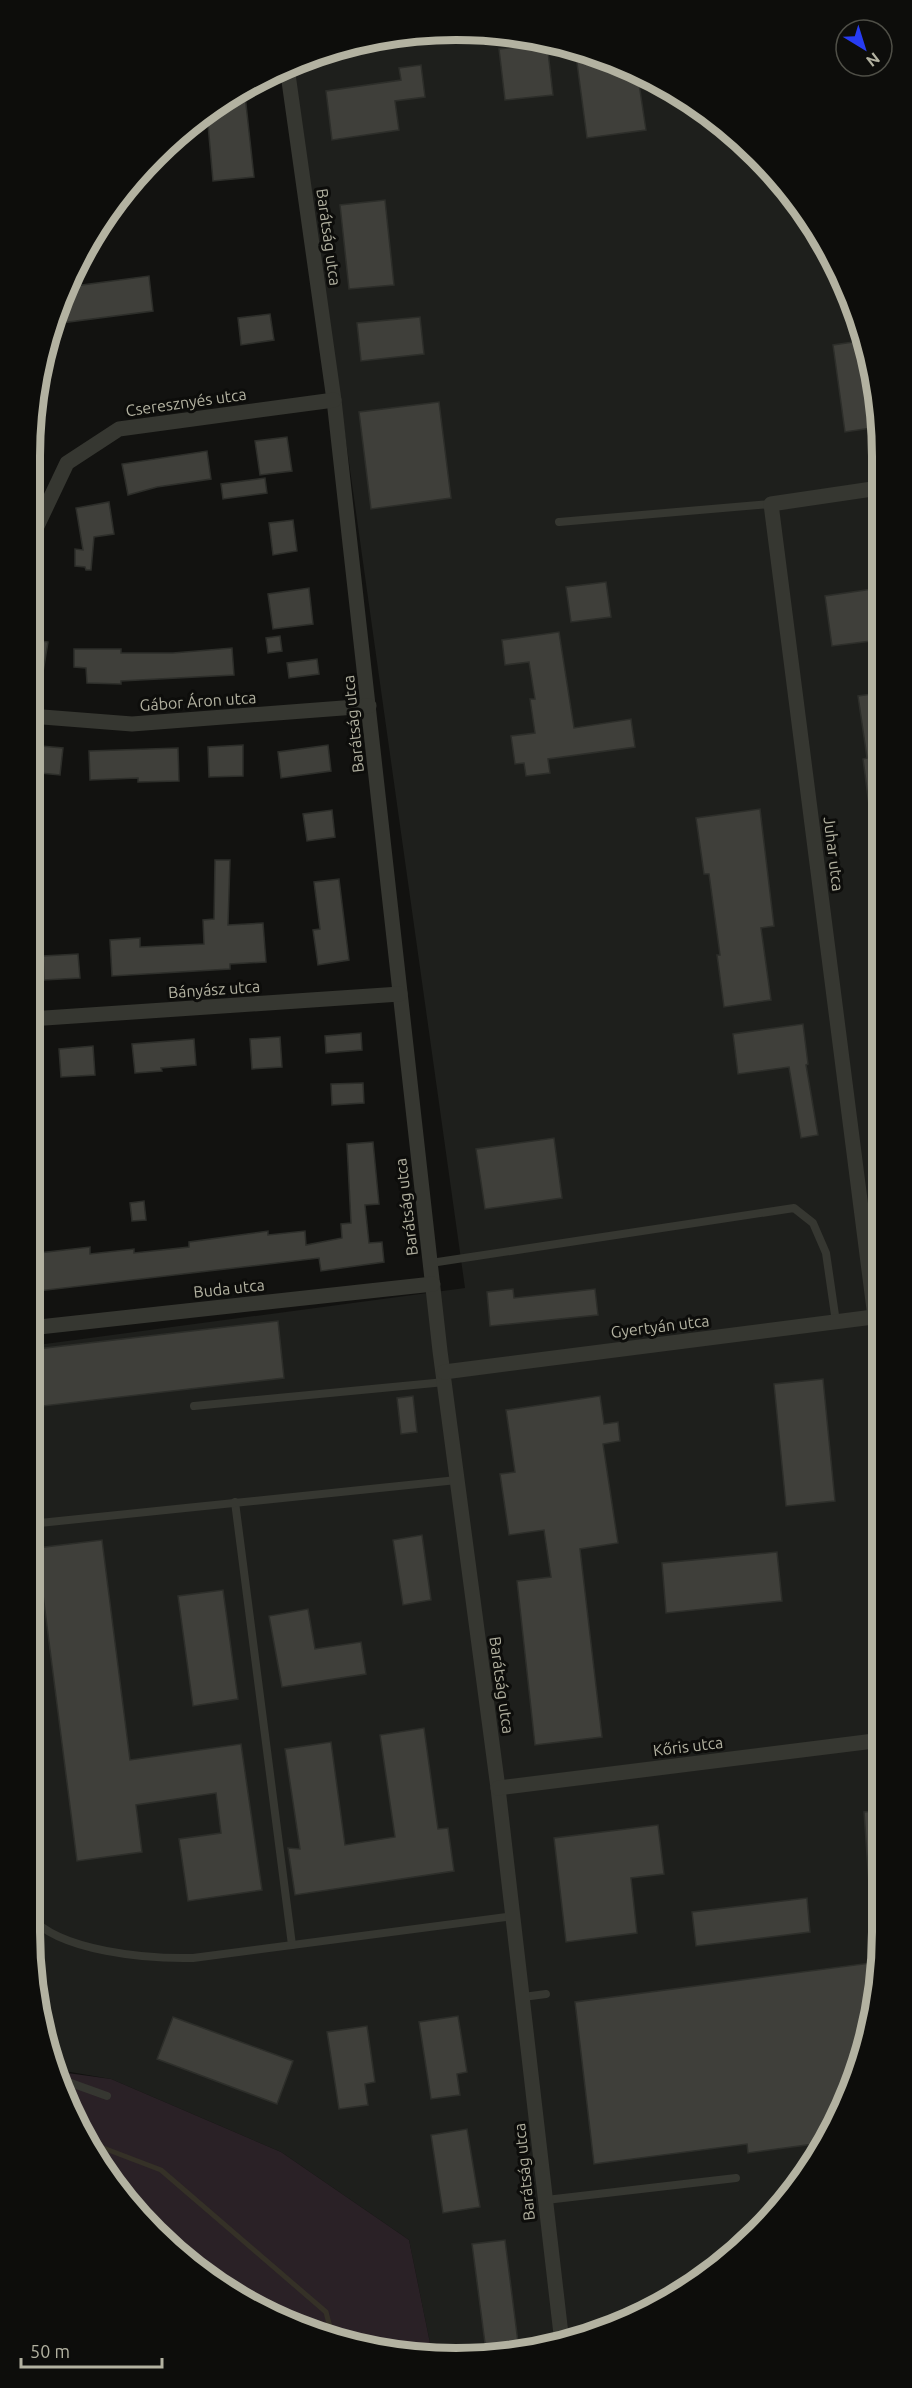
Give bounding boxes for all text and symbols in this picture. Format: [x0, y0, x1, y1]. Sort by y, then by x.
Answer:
north arrow [834, 18, 894, 78]
text: N [863, 49, 883, 71]
street label: Barátság utca [313, 187, 345, 287]
street label: Cseresznyés utca [124, 385, 248, 419]
street label: Barátság utca [339, 674, 367, 774]
street label: Gábor Áron utca [139, 686, 257, 714]
street label: Juhar utca [820, 816, 848, 892]
street label: Bányász utca [167, 977, 261, 1001]
street label: Barátság utca [391, 1157, 421, 1257]
street label: Buda utca [192, 1275, 266, 1301]
street label: Gyertyán utca [610, 1311, 710, 1341]
street label: Barátság utca [486, 1635, 518, 1735]
street label: Kőris utca [652, 1733, 724, 1759]
street label: Barátság utca [510, 2122, 538, 2222]
scale bar [21, 2331, 162, 2369]
text: 50 m [30, 2341, 70, 2361]

